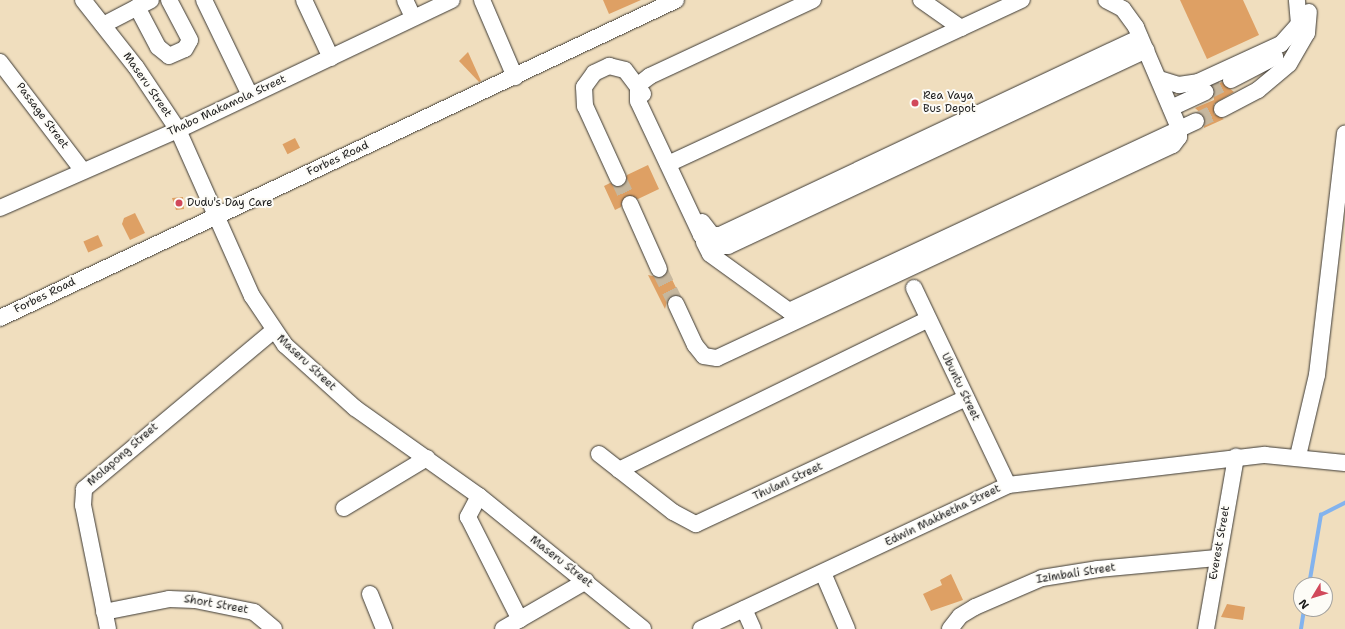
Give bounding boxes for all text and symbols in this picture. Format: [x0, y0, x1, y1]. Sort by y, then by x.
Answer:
street label: Maseru Street [120, 50, 174, 120]
street label: Thabo Makamola Street [166, 73, 288, 139]
street label: Passage Street [13, 81, 71, 151]
place label: Rea Vaya Bus Depot [923, 90, 976, 116]
marker: Rea Vaya Bus Depot [910, 98, 920, 108]
street label: Forbes Road [305, 139, 371, 179]
place label: Dudu's Day Care [187, 196, 273, 210]
marker: Dudu's Day Care [174, 198, 184, 208]
street label: Forbes Road [12, 276, 78, 316]
street label: Maseru Street [274, 332, 338, 394]
street label: Ubuntu Street [938, 351, 982, 423]
street label: Molapong Street [85, 421, 161, 489]
street label: Thulani Street [751, 460, 825, 504]
street label: Edwin Makhetha Street [883, 482, 1003, 550]
street label: Everest Street [1207, 505, 1233, 581]
street label: Maseru Street [527, 533, 595, 591]
street label: Izimbali Street [1035, 561, 1117, 587]
north arrow [1293, 577, 1333, 617]
street label: Short Street [183, 593, 249, 617]
text: N [1295, 596, 1313, 612]

